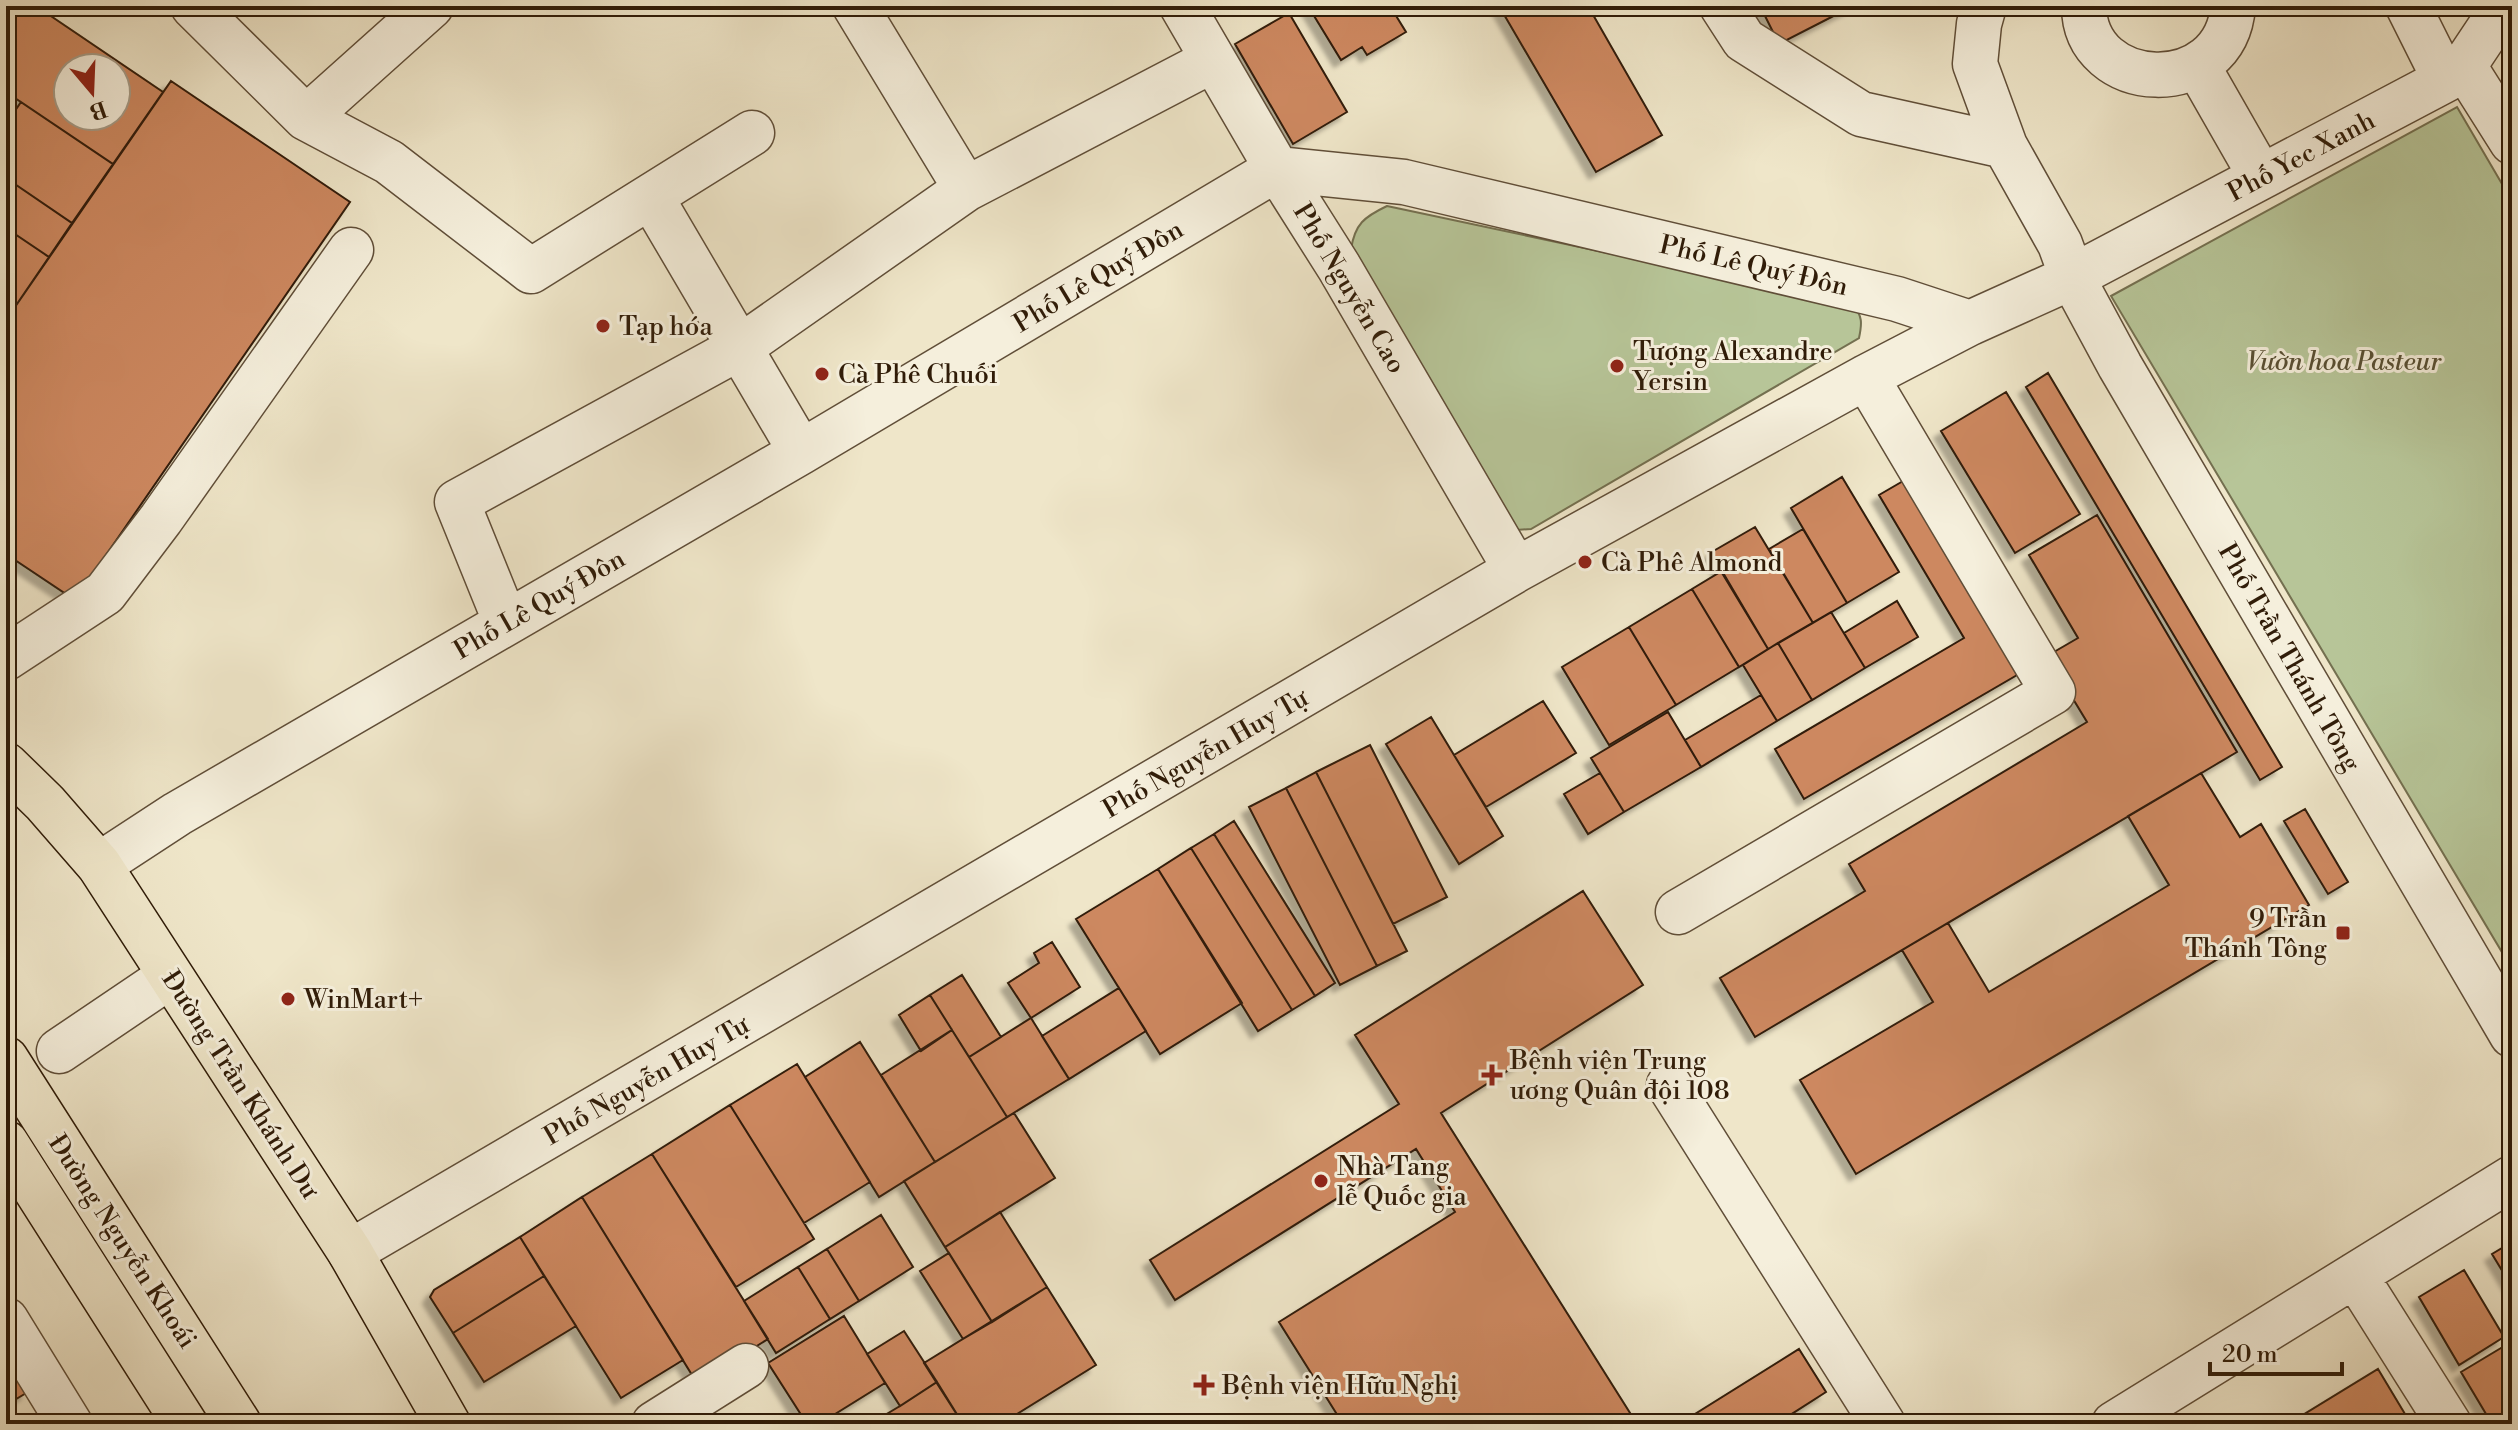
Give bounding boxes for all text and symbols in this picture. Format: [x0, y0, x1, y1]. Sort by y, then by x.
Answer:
north arrow [52, 52, 132, 132]
text: B [86, 94, 110, 125]
street label: Phố Yec Xanh [2222, 105, 2381, 209]
street label: Phố Nguyễn Cao [1286, 198, 1412, 379]
street label: Phố Lê Quý Đôn [1008, 214, 1189, 340]
street label: Phố Lê Quý Đôn [1656, 229, 1851, 303]
place label: Tạp hóa [619, 311, 713, 343]
marker: Tạp hóa [594, 317, 612, 335]
place label: Tượng Alexandre Yersin [1631, 336, 1833, 398]
park label: Vườn hoa Pasteur [2247, 346, 2442, 378]
marker: Tượng Alexandre Yersin [1608, 357, 1626, 375]
place label: Cà Phê Chuối [838, 359, 998, 391]
marker: Cà Phê Chuối [813, 365, 831, 383]
street label: Phố Trần Thánh Tông [2211, 538, 2368, 778]
street label: Phố Lê Quý Đôn [448, 543, 631, 667]
place label: Cà Phê Almond [1601, 547, 1783, 579]
marker: Cà Phê Almond [1576, 553, 1594, 571]
street label: Phố Nguyễn Huy Tự [1097, 681, 1315, 826]
place label: 9 Trần Thánh Tông [2185, 903, 2328, 965]
marker: 9 Trần Thánh Tông [2334, 924, 2352, 942]
street label: Đường Trần Khánh Dư [155, 965, 326, 1205]
place label: WinMart+ [303, 984, 423, 1016]
marker: WinMart+ [279, 990, 297, 1008]
street label: Phố Nguyễn Huy Tự [538, 1008, 756, 1153]
place label: Bệnh viện Trung ương Quân đội 108 [1509, 1045, 1730, 1107]
marker: Bệnh viện Trung ương Quân đội 108 [1481, 1064, 1503, 1086]
street label: Đường Nguyễn Khoái [41, 1129, 203, 1355]
place label: Nhà Tang lễ Quốc gia [1337, 1151, 1467, 1213]
marker: Nhà Tang lễ Quốc gia [1312, 1172, 1330, 1190]
scale bar [2210, 1326, 2342, 1376]
text: 20 m [2222, 1340, 2278, 1370]
place label: Bệnh viện Hữu Nghị [1221, 1370, 1458, 1402]
marker: Bệnh viện Hữu Nghị [1193, 1374, 1215, 1396]

